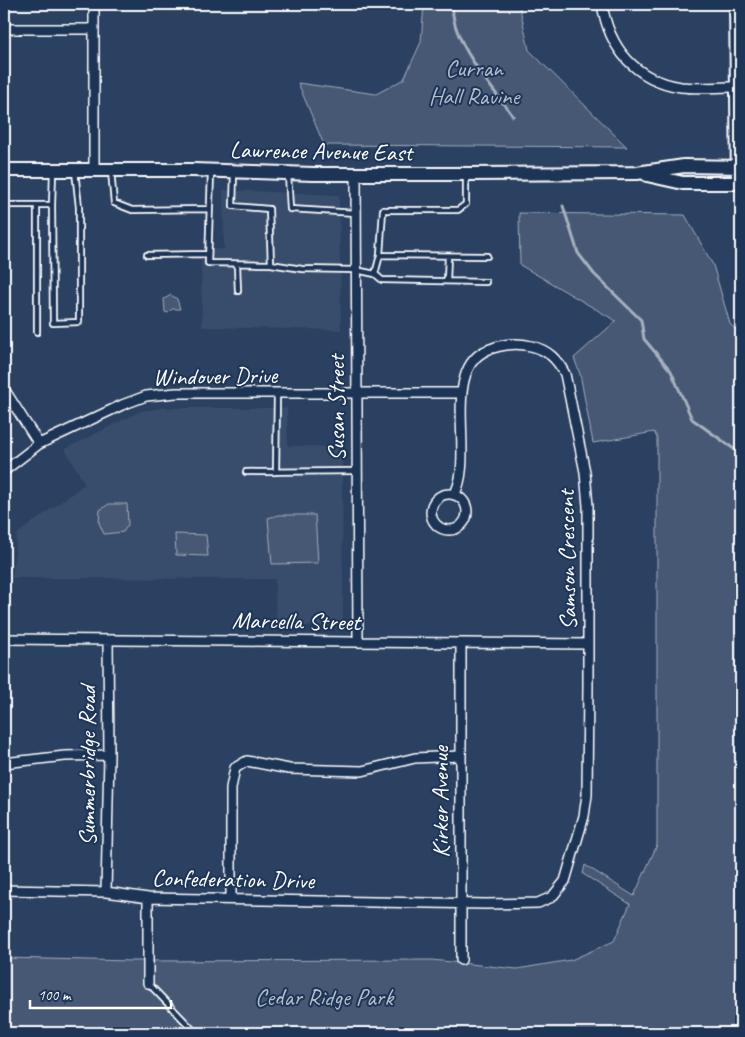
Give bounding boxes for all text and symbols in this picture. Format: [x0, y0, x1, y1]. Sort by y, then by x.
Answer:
park label: Curran Hall Ravine [429, 53, 521, 111]
street label: Lawrence Avenue East [229, 134, 415, 168]
street label: Susan Street [321, 353, 351, 461]
street label: Windover Drive [153, 360, 280, 392]
street label: Samson Crescent [551, 488, 583, 630]
street label: Marcella Street [232, 605, 362, 637]
street label: Summerbridge Road [72, 682, 102, 846]
street label: Kirker Avenue [425, 744, 455, 858]
street label: Confederation Drive [152, 863, 317, 895]
scale bar [30, 977, 171, 1009]
park label: Cedar Ridge Park [255, 982, 395, 1012]
text: 100 m [38, 986, 72, 1005]

